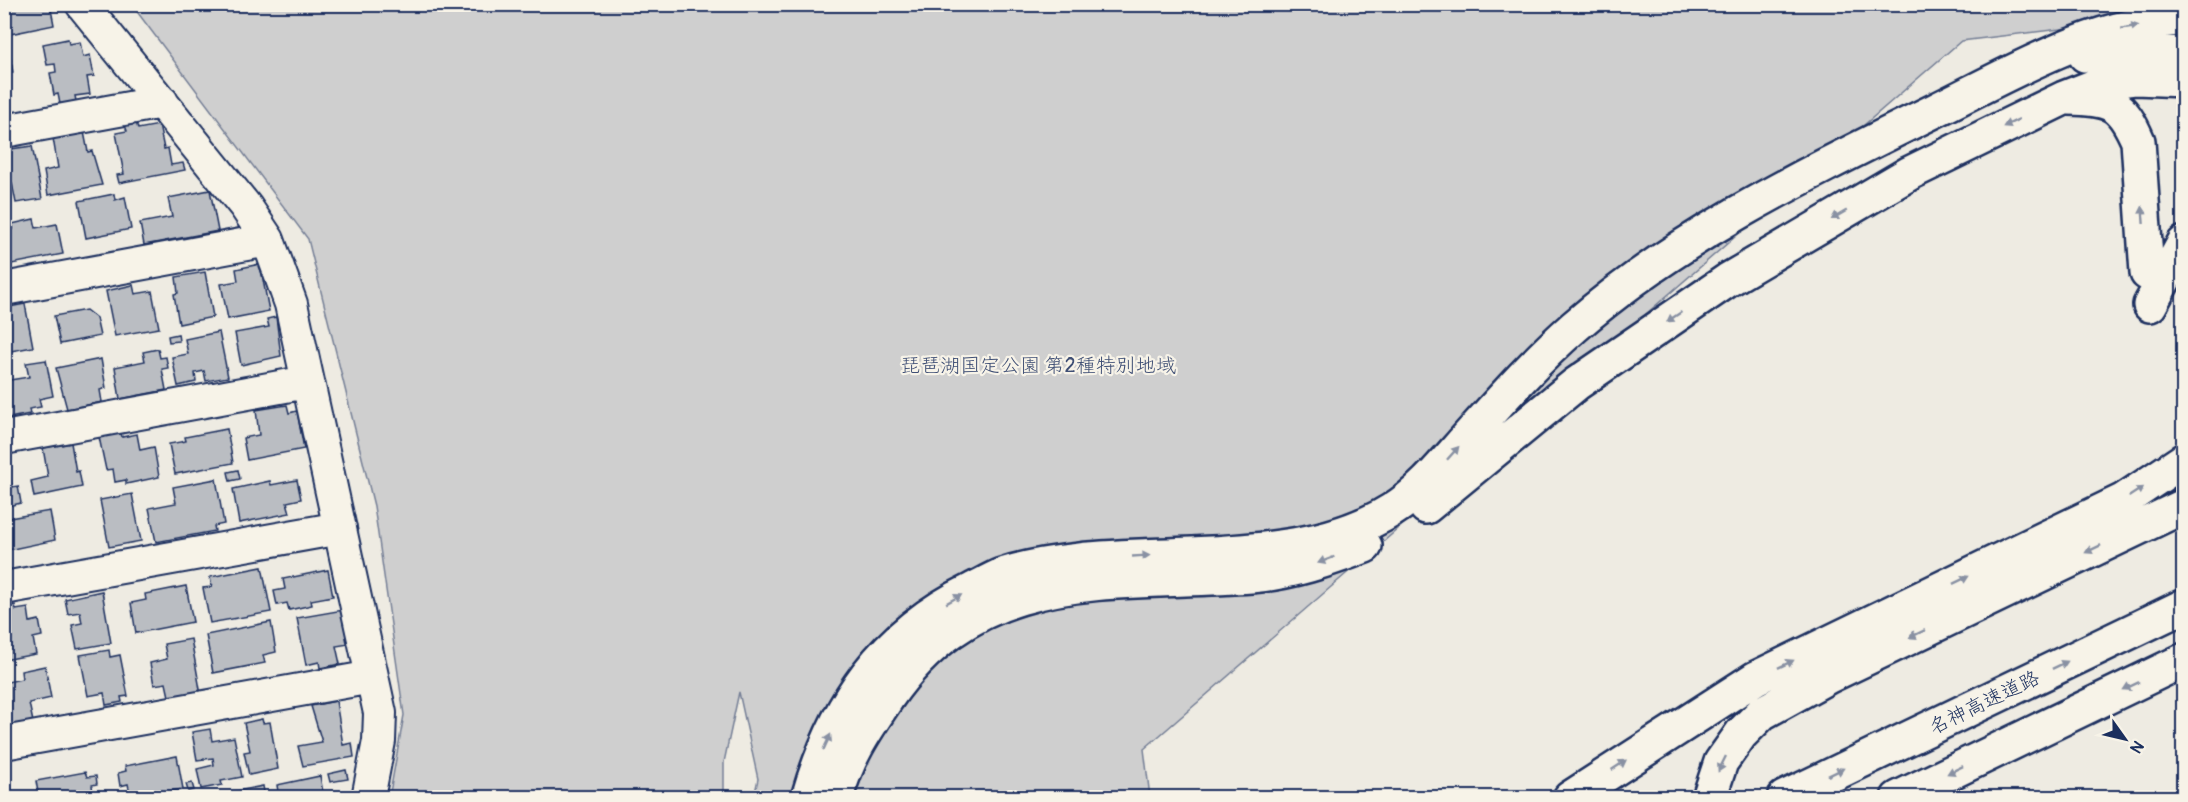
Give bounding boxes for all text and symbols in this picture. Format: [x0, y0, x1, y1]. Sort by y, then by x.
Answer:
one-way arrow [2120, 22, 2139, 31]
one-way arrow [2003, 119, 2020, 128]
one-way arrow [2138, 205, 2148, 224]
one-way arrow [1830, 210, 1847, 220]
one-way arrow [1666, 311, 1682, 323]
park label: 琵琶湖国定公園 第2種特別地域 [900, 353, 1176, 378]
one-way arrow [1446, 446, 1459, 461]
one-way arrow [2128, 487, 2144, 498]
one-way arrow [2084, 545, 2101, 554]
one-way arrow [1132, 552, 1151, 561]
one-way arrow [1317, 556, 1335, 566]
one-way arrow [1953, 575, 1970, 584]
one-way arrow [946, 594, 962, 605]
one-way arrow [1909, 629, 1926, 638]
one-way arrow [1777, 660, 1794, 669]
one-way arrow [2051, 661, 2068, 670]
street label: 名神高速道路 [1925, 665, 2044, 740]
one-way arrow [2122, 681, 2139, 690]
north arrow [2095, 709, 2155, 769]
one-way arrow [822, 733, 832, 751]
text: N [2125, 737, 2148, 757]
one-way arrow [1717, 755, 1727, 773]
one-way arrow [1611, 760, 1627, 771]
one-way arrow [1946, 765, 1963, 775]
one-way arrow [1828, 768, 1845, 777]

